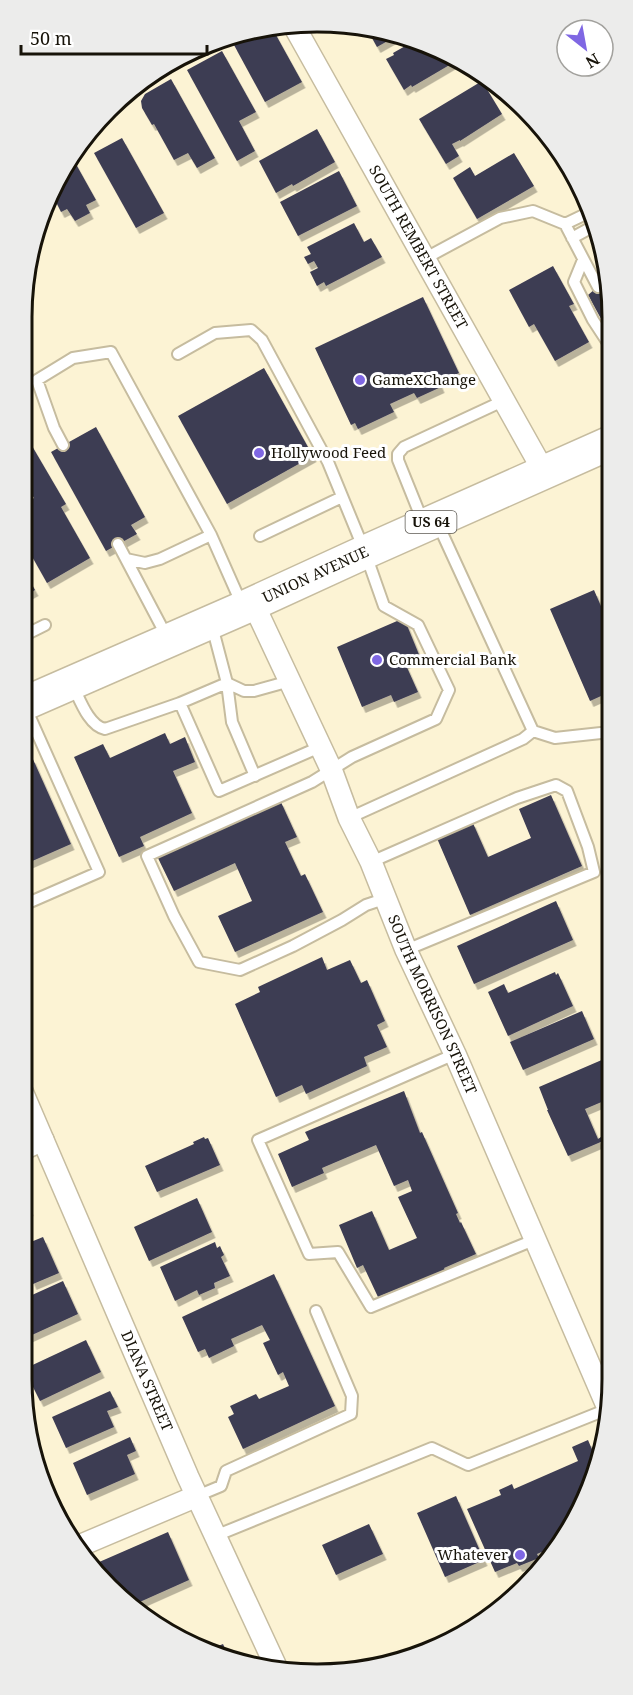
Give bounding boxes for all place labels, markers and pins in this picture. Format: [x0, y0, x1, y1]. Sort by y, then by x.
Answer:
place label: GameXChange [372, 369, 476, 389]
marker: GameXChange [353, 373, 367, 387]
place label: Hollywood Feed [271, 442, 386, 462]
marker: Hollywood Feed [252, 446, 266, 460]
place label: Commercial Bank [389, 649, 516, 669]
marker: Commercial Bank [370, 653, 384, 667]
place label: Whatever [437, 1544, 508, 1564]
marker: Whatever [513, 1548, 527, 1562]

